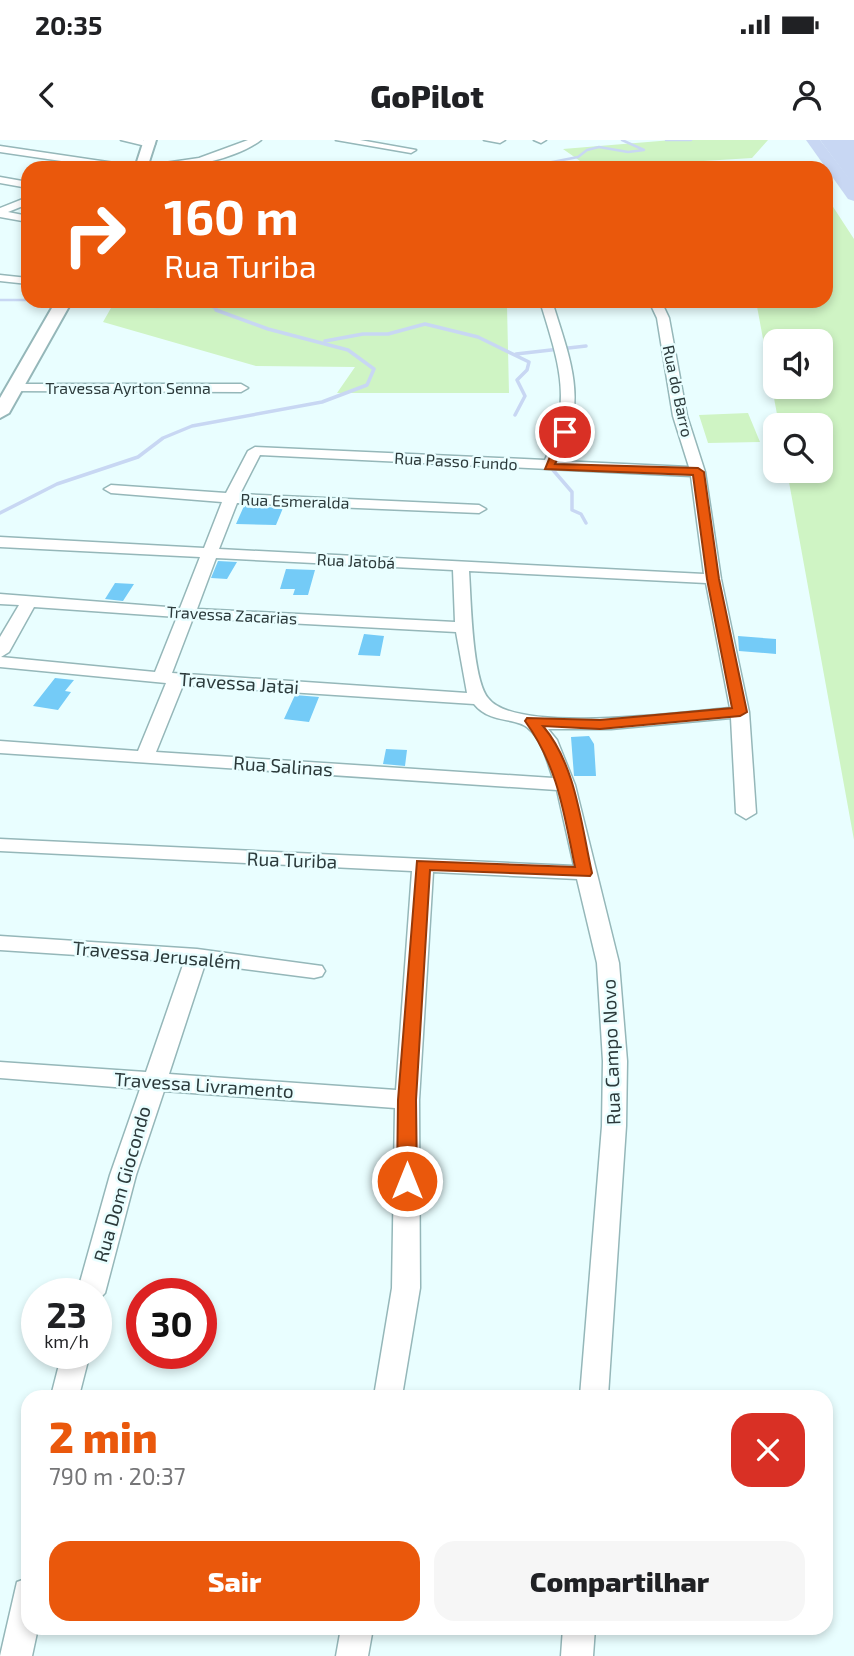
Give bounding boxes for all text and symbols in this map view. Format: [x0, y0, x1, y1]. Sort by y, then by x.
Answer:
text: 20:35 [35, 9, 102, 40]
icon: back [28, 76, 66, 114]
text: GoPilot [370, 76, 484, 114]
icon: person [788, 76, 826, 114]
text: 160 m [164, 186, 299, 245]
icon: right [49, 189, 140, 280]
text: Rua Turiba [164, 246, 317, 284]
map controls [763, 329, 833, 483]
button: sound [763, 329, 833, 399]
street label: Rua do Barro [659, 343, 698, 439]
street label: Travessa Ayrton Senna [45, 378, 211, 397]
pin [535, 402, 595, 462]
icon: arrive [546, 413, 584, 451]
button: search [763, 413, 833, 483]
street label: Rua Passo Fundo [394, 448, 518, 473]
street label: Rua Esmeralda [240, 489, 350, 512]
street label: Rua Jatobá [316, 549, 396, 572]
street label: Travessa Zacarias [166, 602, 298, 627]
street label: Travessa Jatai [178, 667, 300, 698]
street label: Rua Salinas [232, 751, 334, 780]
street label: Rua Turiba [246, 846, 338, 873]
street label: Travessa Jerusalém [72, 936, 242, 973]
street label: Rua Campo Novo [596, 979, 625, 1125]
street label: Travessa Livramento [113, 1067, 295, 1102]
street label: Rua Dom Giocondo [88, 1103, 155, 1265]
position arrow [370, 1144, 444, 1218]
speed limit sign: 30 [126, 1278, 217, 1369]
text: 23 [46, 1293, 87, 1335]
text: km/h [44, 1330, 89, 1352]
text: 2 min [49, 1411, 158, 1461]
button: close [731, 1413, 805, 1487]
text: 790 m · 20:37 [49, 1462, 186, 1490]
button: Sair [49, 1541, 420, 1621]
button: Compartilhar [434, 1541, 805, 1621]

